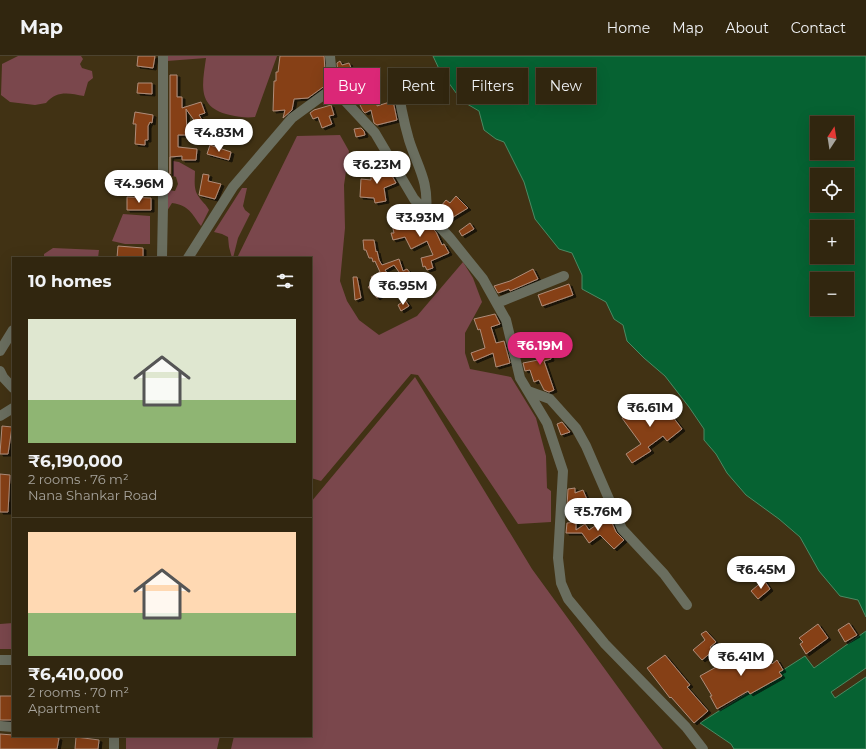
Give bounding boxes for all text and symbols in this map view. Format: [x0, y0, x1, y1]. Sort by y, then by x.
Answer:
text: Map [20, 16, 63, 39]
text: Home [607, 19, 650, 37]
text: Map [672, 19, 703, 37]
text: About [725, 19, 769, 37]
text: Contact [791, 19, 846, 37]
chip: Buy [324, 68, 380, 104]
chip: Rent [388, 68, 449, 104]
chip: Filters [457, 68, 528, 104]
chip: New [536, 68, 596, 104]
north arrow [810, 116, 854, 160]
map controls [810, 116, 854, 316]
pin: ₹4.83M [186, 119, 252, 153]
text: ₹4.83M [194, 124, 244, 140]
pin: ₹6.23M [344, 151, 410, 185]
text: ₹6.23M [353, 156, 401, 172]
button: locate [810, 168, 854, 212]
pin: ₹4.96M [106, 170, 172, 204]
text: ₹4.96M [114, 175, 164, 191]
pin: ₹3.93M [387, 204, 453, 238]
text: ₹3.93M [396, 209, 444, 225]
button: + [810, 220, 854, 264]
icon: filters [274, 270, 296, 292]
text: 10 homes [28, 271, 112, 291]
pin: ₹6.95M [370, 272, 436, 306]
button: − [810, 272, 854, 316]
text: ₹6.95M [378, 277, 428, 293]
pin: ₹6.19M [507, 332, 573, 366]
text: ₹6.19M [517, 337, 563, 353]
icon: home [126, 345, 198, 417]
pin: ₹6.61M [617, 394, 683, 428]
text: ₹6.61M [627, 399, 673, 415]
text: ₹6,190,000 [28, 451, 123, 471]
text: 2 rooms · 76 m² [28, 471, 128, 487]
text: Nana Shankar Road [28, 487, 157, 503]
pin: ₹5.76M [565, 498, 631, 532]
text: ₹5.76M [574, 503, 622, 519]
pin: ₹6.45M [728, 556, 794, 590]
icon: home [126, 558, 198, 630]
text: ₹6.45M [736, 561, 786, 577]
pin: ₹6.41M [708, 643, 774, 677]
text: ₹6.41M [717, 648, 765, 664]
text: ₹6,410,000 [28, 664, 124, 684]
text: 2 rooms · 70 m² [28, 684, 129, 700]
text: Apartment [28, 700, 100, 716]

